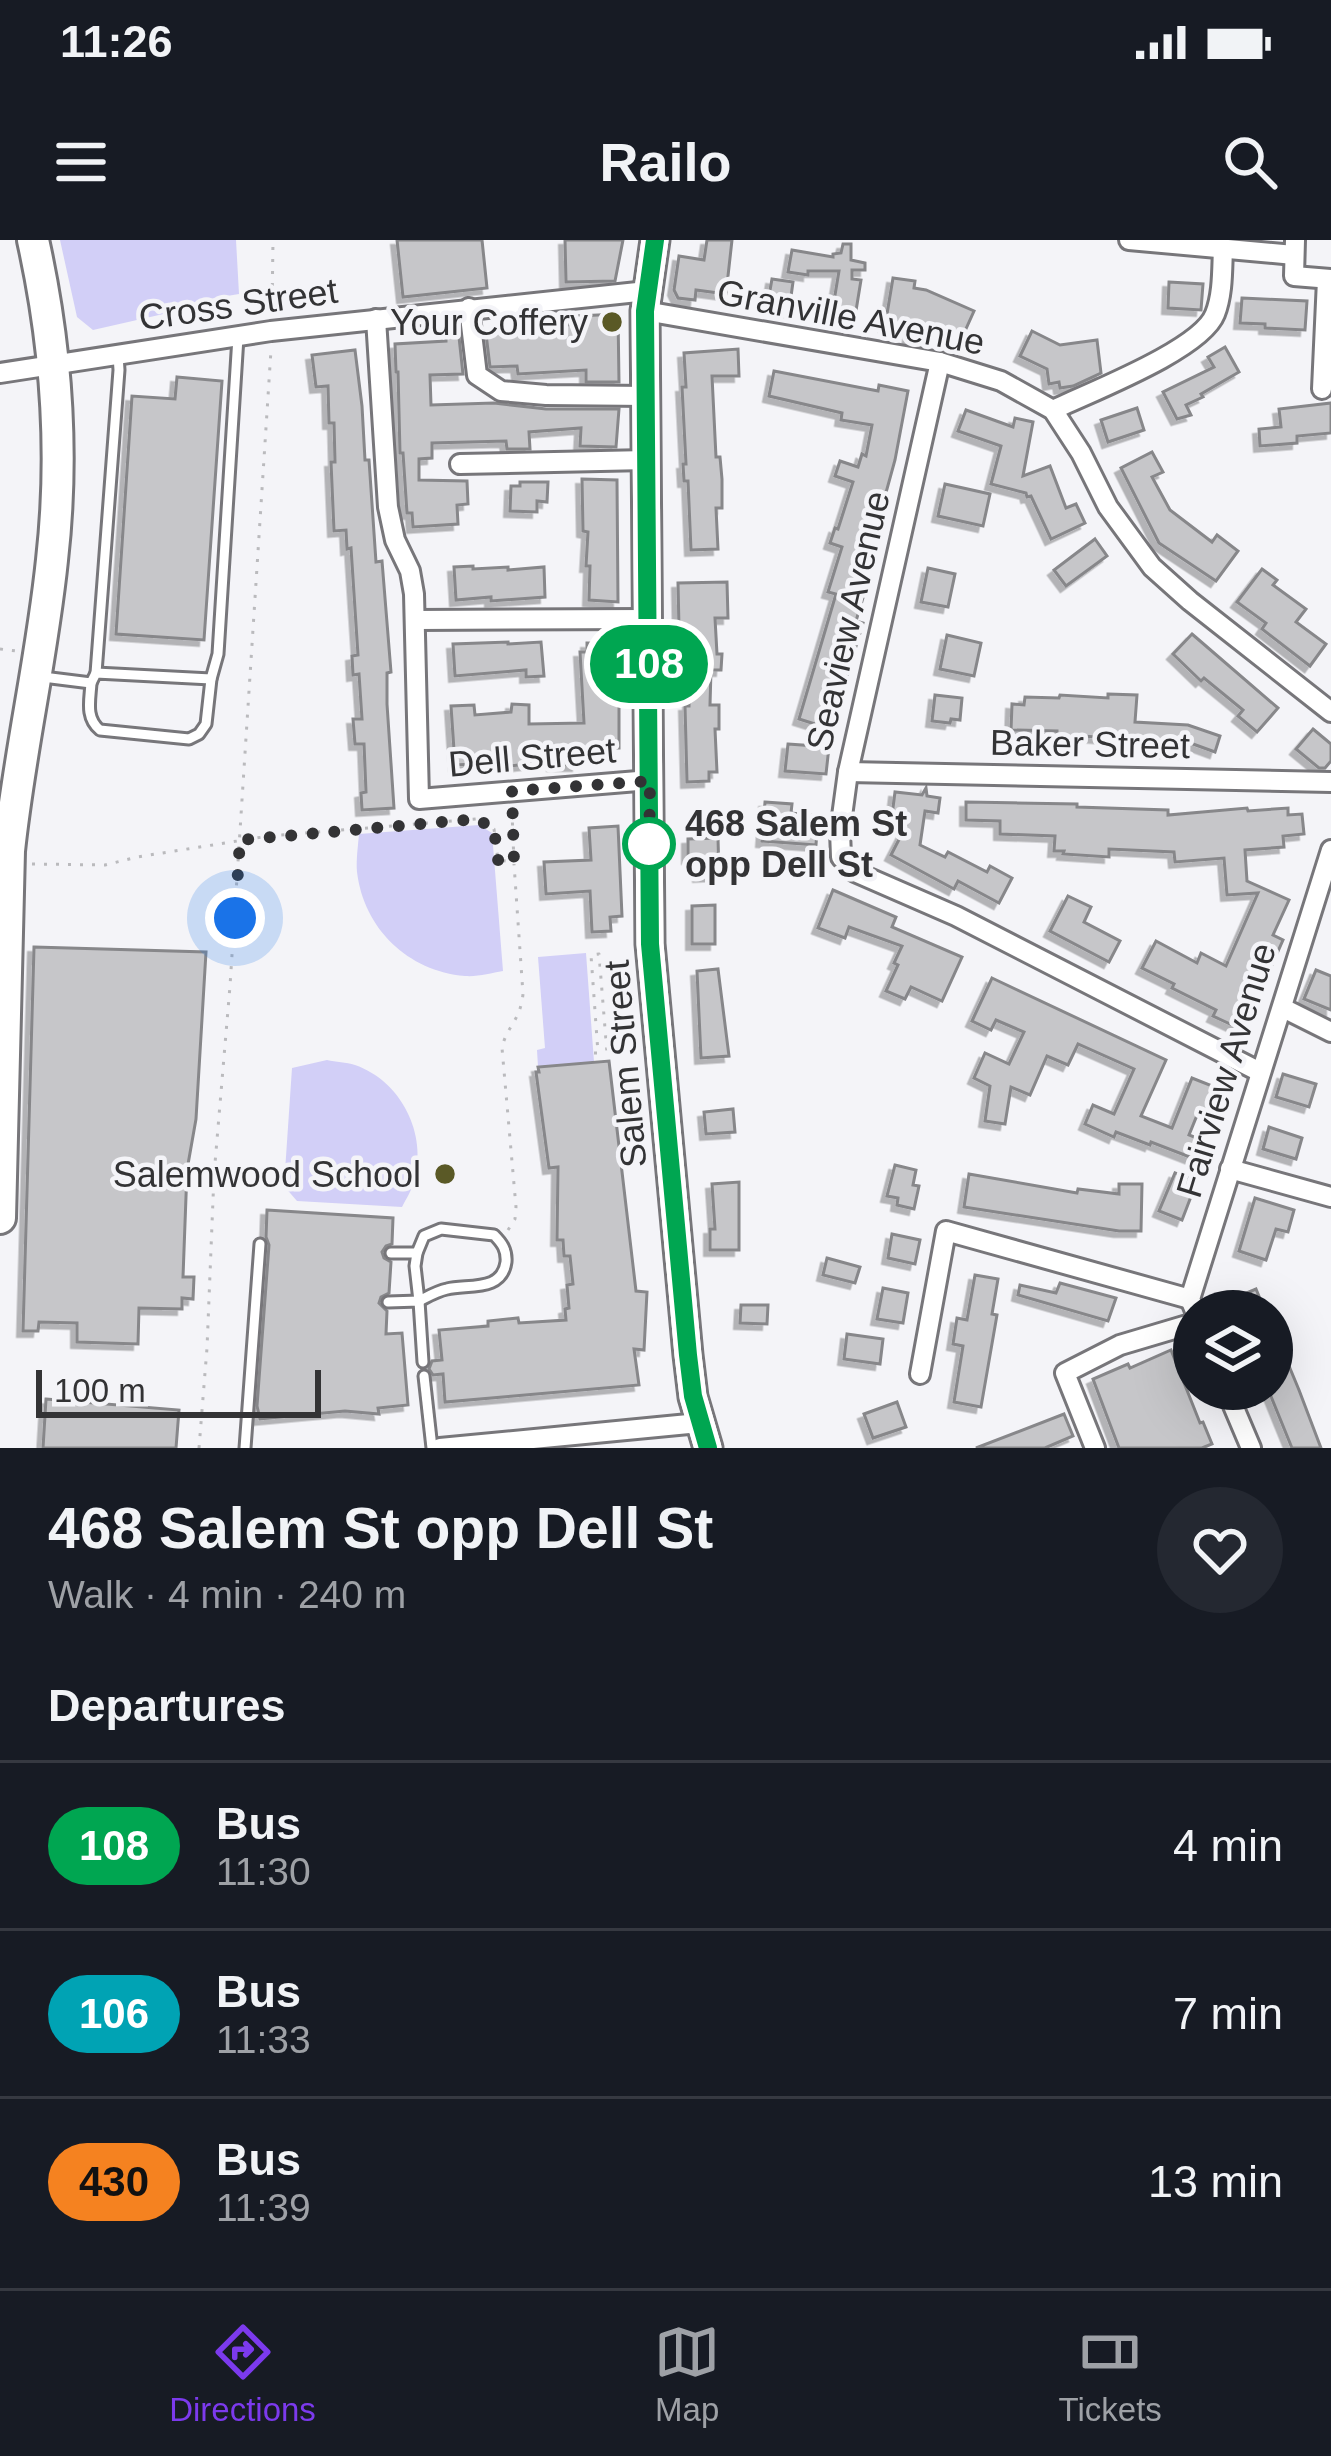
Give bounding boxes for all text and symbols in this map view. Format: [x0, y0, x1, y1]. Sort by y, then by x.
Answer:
text: 11:26 [60, 16, 173, 67]
icon: menu [48, 129, 114, 195]
icon: search [1217, 129, 1283, 195]
text: Railo [599, 132, 732, 192]
street label: Cross Street [136, 270, 340, 338]
street label: Granville Avenue [714, 271, 988, 363]
place label: Your Coffery [390, 302, 588, 343]
marker: Your Coffery [599, 309, 625, 335]
street label: Seaview Avenue [798, 487, 898, 755]
line badge: 108 [580, 625, 718, 703]
text: 108 [614, 640, 684, 687]
street label: Baker Street [990, 722, 1190, 766]
street label: Dell Street [446, 729, 618, 785]
place label: 468 Salem St opp Dell St [685, 803, 907, 885]
marker: 468 Salem St opp Dell St [624, 819, 674, 869]
your location [205, 888, 265, 948]
street label: Fairview Avenue [1168, 938, 1284, 1202]
street label: Salem Street [596, 959, 654, 1169]
place label: Salemwood School [113, 1154, 421, 1195]
marker: Salemwood School [432, 1161, 458, 1187]
map controls [1173, 1290, 1293, 1410]
button: layers [1173, 1290, 1293, 1410]
scale bar [36, 1364, 321, 1417]
text: 100 m [54, 1372, 146, 1409]
button: heart [1157, 1487, 1283, 1613]
text: 468 Salem St opp Dell St [48, 1496, 713, 1560]
text: Walk · 4 min · 240 m [48, 1573, 406, 1616]
text: Departures [48, 1680, 286, 1731]
text: Bus [216, 1798, 301, 1849]
text: 4 min [1173, 1820, 1283, 1871]
text: 108 [79, 1822, 149, 1869]
text: 11:30 [216, 1850, 311, 1893]
text: Bus [216, 1966, 301, 2017]
text: 7 min [1173, 1988, 1283, 2039]
text: 106 [79, 1990, 149, 2037]
text: 11:33 [216, 2018, 311, 2061]
text: Bus [216, 2134, 301, 2185]
text: 13 min [1148, 2156, 1283, 2207]
text: 430 [79, 2158, 149, 2205]
text: 11:39 [216, 2186, 311, 2229]
tab: Directions [169, 2319, 316, 2429]
tab: Map [654, 2319, 720, 2429]
tab: Tickets [1059, 2319, 1162, 2429]

